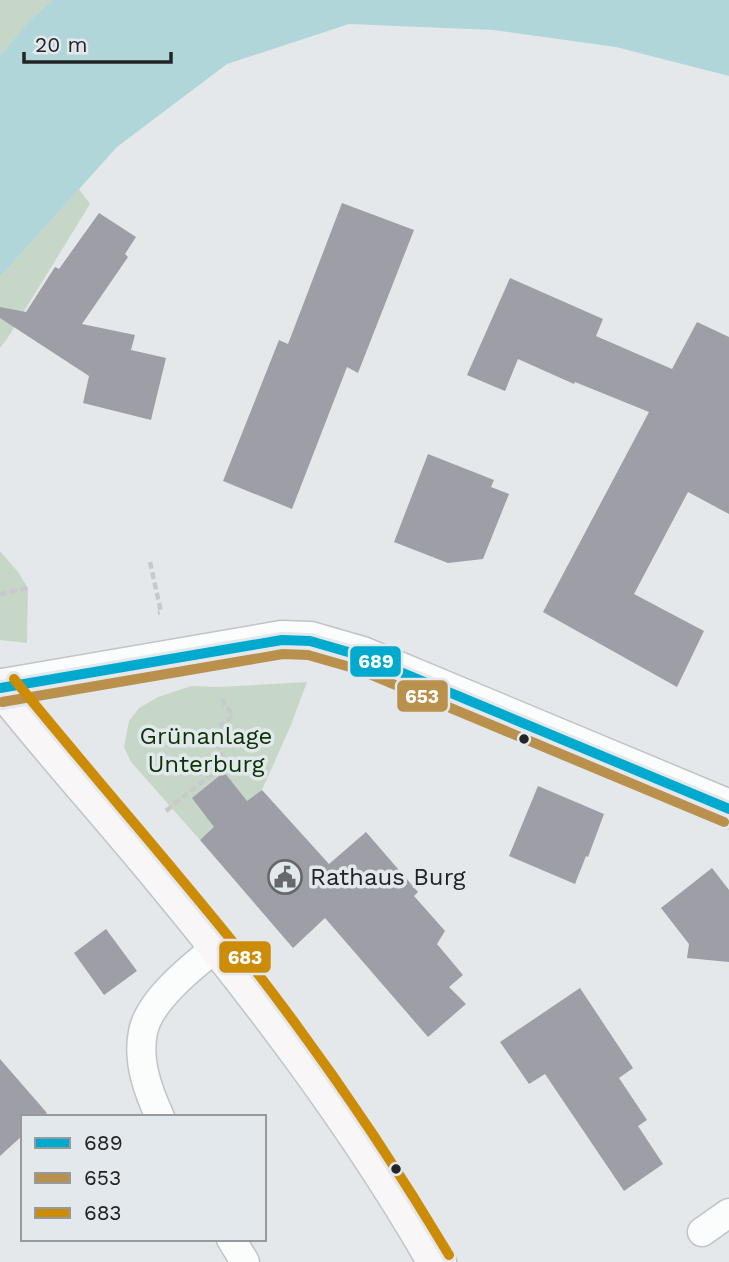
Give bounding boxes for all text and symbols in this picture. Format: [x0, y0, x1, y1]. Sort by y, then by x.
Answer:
scale bar [24, 21, 172, 65]
text: 20 m [35, 32, 87, 57]
line badge: 689 [349, 645, 402, 678]
text: 689 [358, 650, 394, 673]
line badge: 653 [396, 679, 449, 713]
text: 653 [405, 685, 439, 708]
park label: Grünanlage Unterburg [140, 722, 272, 778]
unlabelled marker [517, 732, 531, 746]
public building icon: Rathaus Burg [266, 858, 304, 896]
place label: Rathaus Burg [310, 863, 466, 891]
line badge: 683 [218, 940, 272, 974]
text: 683 [228, 946, 262, 969]
legend [21, 1115, 266, 1241]
text: 689 [84, 1130, 123, 1155]
unlabelled marker [389, 1162, 403, 1176]
text: 653 [84, 1165, 121, 1190]
text: 683 [84, 1200, 122, 1225]

